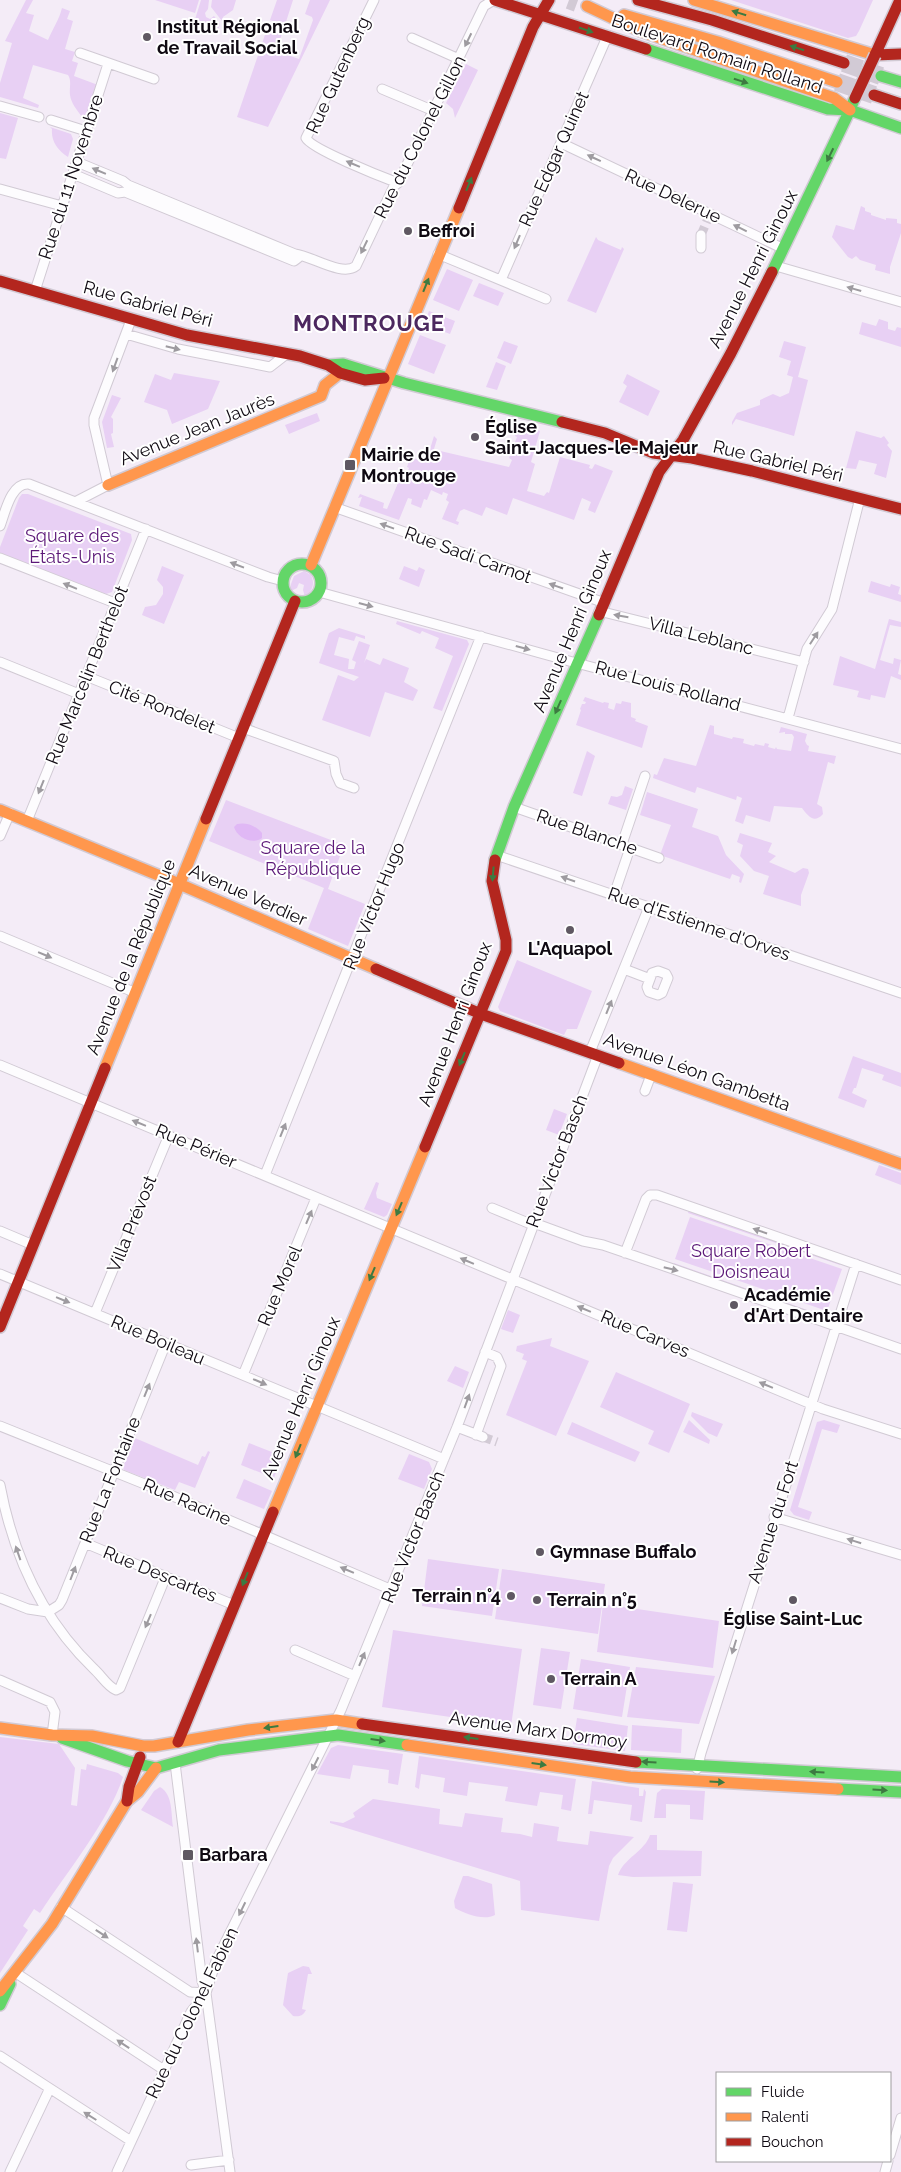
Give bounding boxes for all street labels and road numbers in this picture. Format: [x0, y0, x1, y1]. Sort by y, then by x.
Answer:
street label: Boulevard Romain Rolland [609, 9, 825, 98]
street label: Rue Gutenberg [301, 13, 374, 137]
street label: Rue du Colonel Gillon [369, 52, 470, 222]
street label: Rue Edgar Quinet [514, 88, 593, 230]
street label: Rue du 11 Novembre [34, 91, 107, 262]
street label: Rue Delerue [622, 164, 725, 227]
street label: Avenue Henri Ginoux [704, 186, 802, 351]
street label: Rue Gabriel Péri [81, 276, 215, 331]
street label: Avenue Jean Jaurès [116, 388, 278, 469]
street label: Rue Gabriel Péri [711, 435, 845, 486]
street label: Rue Sadi Carnot [402, 522, 534, 587]
street label: Avenue Henri Ginoux [528, 546, 615, 715]
street label: Rue Marcelin Berthelot [41, 582, 132, 767]
street label: Villa Leblanc [646, 612, 756, 659]
street label: Rue Louis Rolland [593, 656, 743, 715]
street label: Cité Rondelet [106, 676, 219, 737]
street label: Rue Blanche [534, 804, 641, 859]
street label: Rue Victor Hugo [338, 839, 409, 973]
street label: Avenue de la République [82, 855, 180, 1058]
street label: Avenue Verdier [186, 859, 311, 930]
street label: Rue d'Estienne d'Orves [605, 882, 793, 965]
street label: Avenue Henri Ginoux [413, 939, 496, 1109]
street label: Avenue Léon Gambetta [601, 1028, 793, 1115]
street label: Rue Victor Basch [521, 1091, 592, 1230]
street label: Rue Périer [152, 1119, 241, 1172]
street label: Villa Prévost [103, 1172, 160, 1275]
street label: Rue Morel [253, 1242, 306, 1329]
street label: Rue Carves [598, 1305, 693, 1362]
street label: Rue Boileau [108, 1310, 208, 1369]
street label: Avenue Henri Ginoux [257, 1313, 344, 1482]
street label: Rue La Fontaine [75, 1413, 145, 1546]
street label: Avenue du Fort [743, 1458, 802, 1586]
street label: Rue Victor Basch [376, 1468, 449, 1606]
street label: Rue Racine [140, 1474, 235, 1530]
street label: Rue Descartes [100, 1541, 220, 1606]
street label: Avenue Marx Dormoy [448, 1707, 629, 1752]
street label: Rue du Colonel Fabien [141, 1924, 242, 2102]

